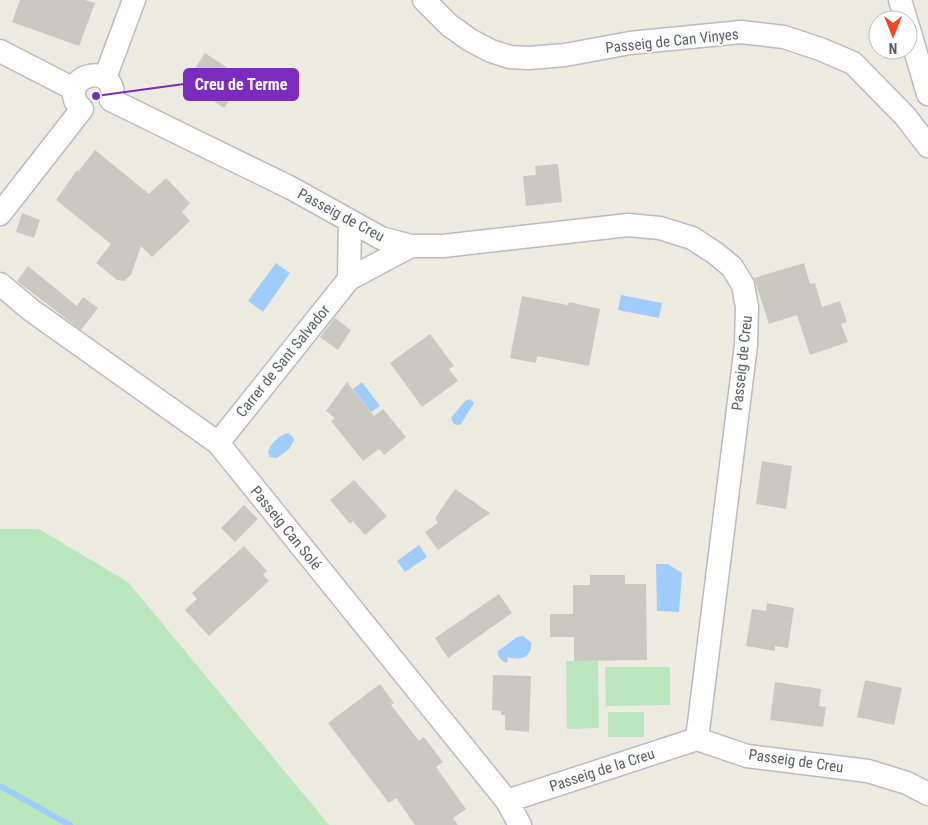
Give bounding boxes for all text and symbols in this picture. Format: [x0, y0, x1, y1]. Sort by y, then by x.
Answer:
north arrow [868, 10, 918, 60]
street label: Passeig de Can Vinyes [604, 25, 740, 57]
text: N [889, 40, 897, 56]
callout: Creu de Terme [184, 69, 298, 100]
text: Creu de Terme [195, 75, 288, 94]
street label: Passeig de Creu [295, 185, 387, 245]
street label: Carrer de Sant Salvador [232, 301, 334, 421]
street label: Passeig de Creu [728, 315, 756, 411]
street label: Passeig Can Solé [247, 482, 325, 574]
street label: Passeig de la Creu [547, 745, 657, 795]
street label: Passeig de Creu [747, 745, 845, 777]

